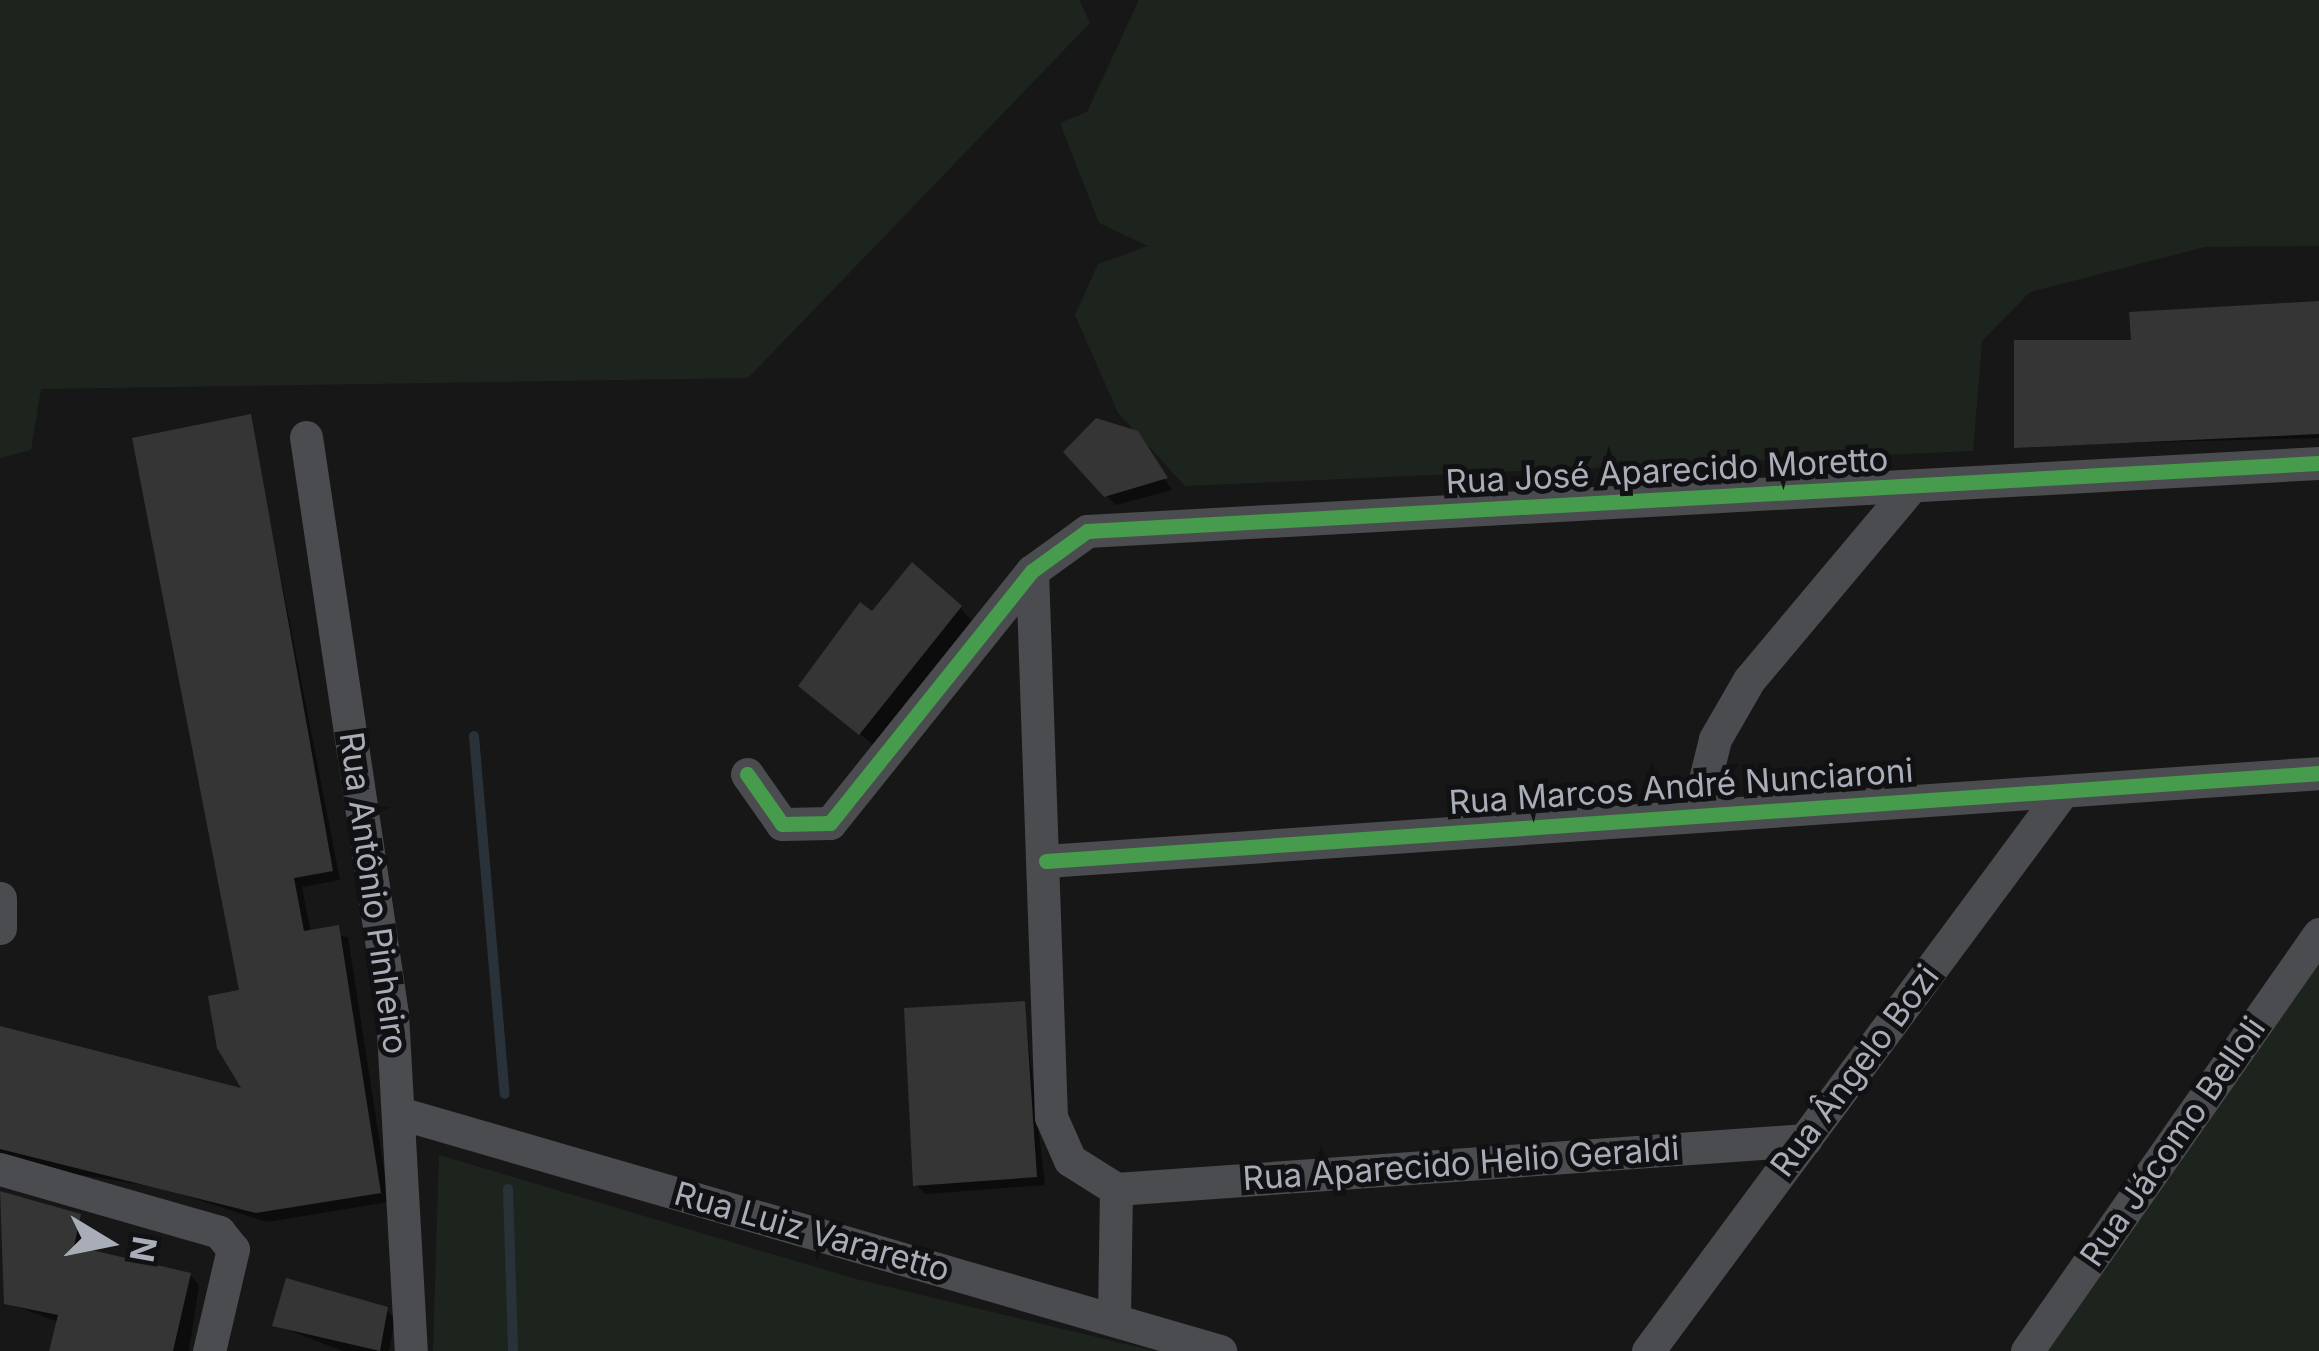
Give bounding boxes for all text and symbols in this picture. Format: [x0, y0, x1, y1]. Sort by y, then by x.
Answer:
street label: Rua José Aparecido Moretto [1445, 440, 1889, 502]
street label: Rua Antônio Pinheiro [331, 730, 415, 1056]
street label: Rua Marcos André Nunciaroni [1447, 751, 1915, 823]
street label: Rua Ângelo Bozi [1763, 957, 1947, 1185]
street label: Rua Jácomo Belloli [2072, 1010, 2274, 1274]
street label: Rua Aparecido Helio Geraldi [1241, 1129, 1681, 1199]
street label: Rua Luiz Vararetto [670, 1174, 954, 1290]
north arrow [48, 1183, 168, 1303]
text: N [122, 1233, 165, 1265]

